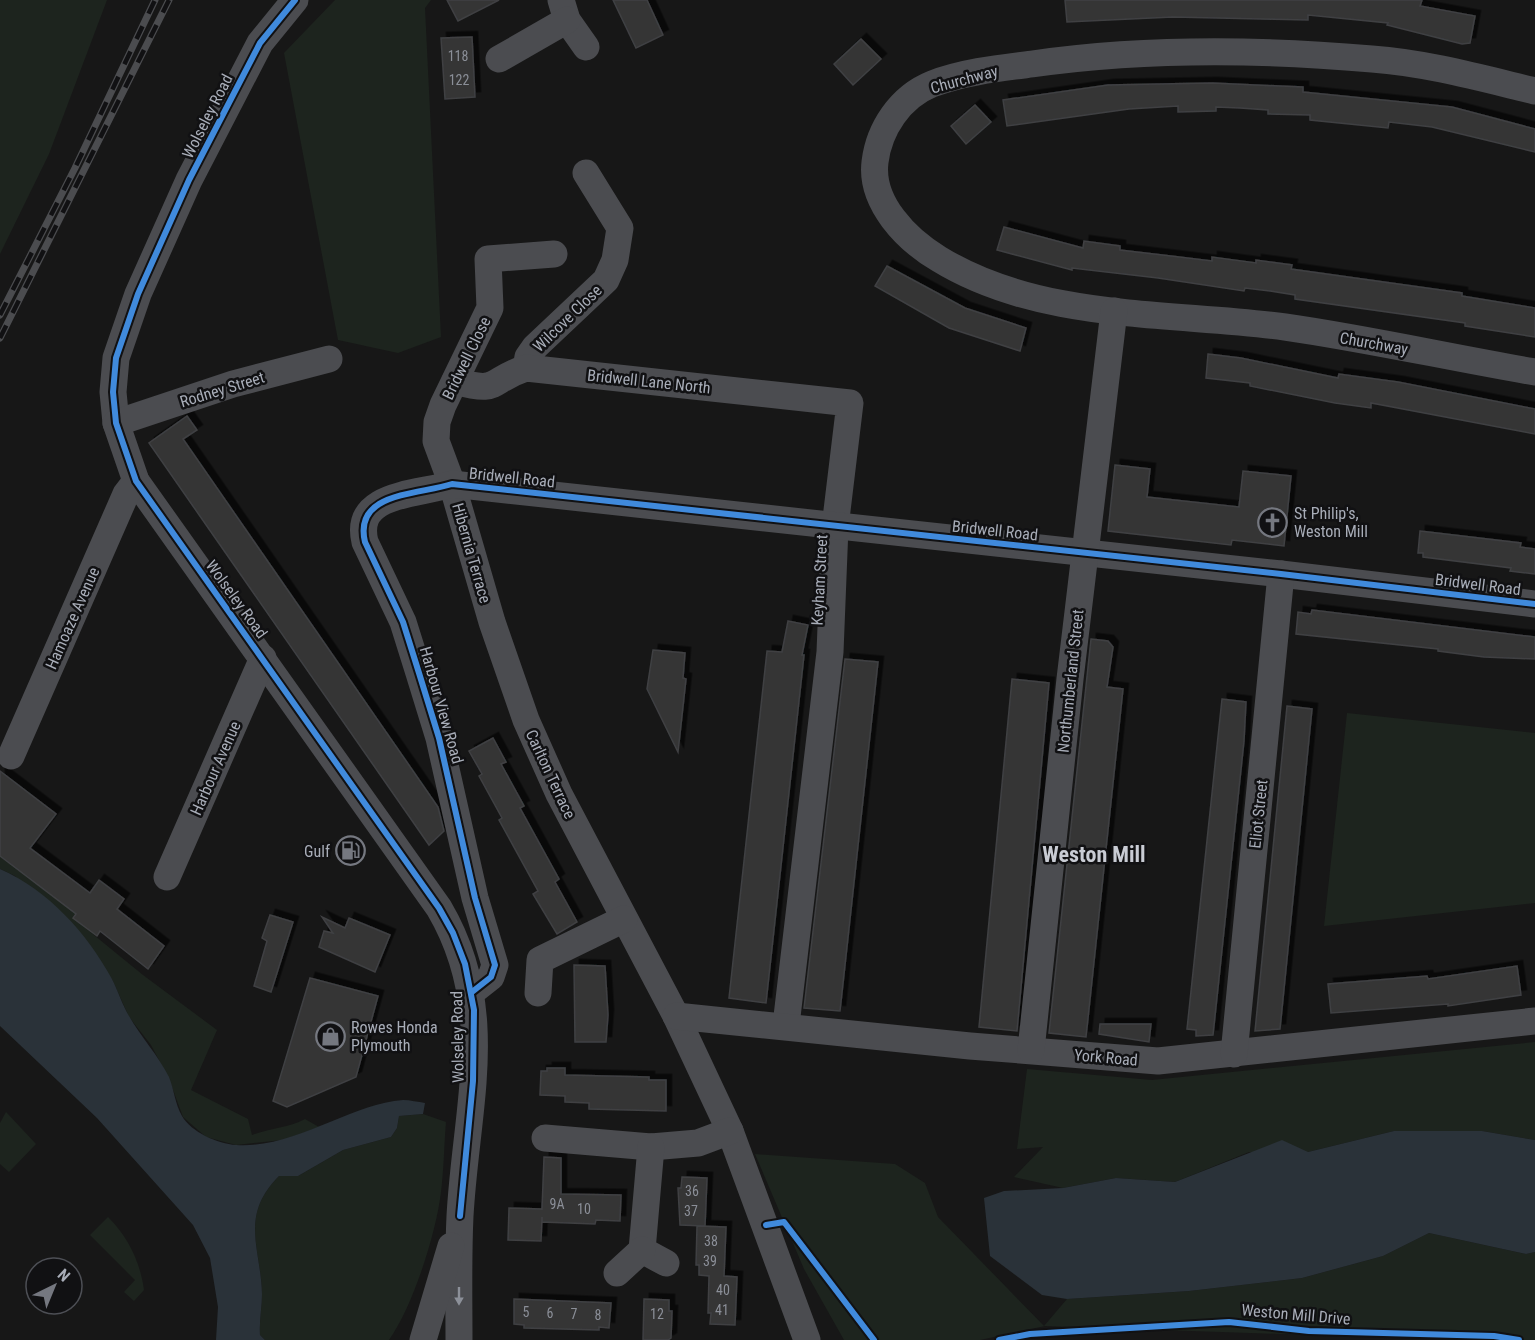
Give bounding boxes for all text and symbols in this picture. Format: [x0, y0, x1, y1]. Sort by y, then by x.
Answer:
house number: 118 [448, 48, 468, 64]
street label: Churchway [928, 61, 1000, 98]
street label: Wolseley Road [178, 71, 237, 162]
house number: 122 [449, 72, 469, 88]
street label: Wilcove Close [529, 281, 606, 356]
street label: Bridwell Close [438, 314, 495, 403]
street label: Churchway [1338, 328, 1410, 359]
street label: Bridwell Lane North [586, 366, 712, 397]
street label: Rodney Street [178, 368, 267, 411]
street label: Bridwell Road [468, 464, 556, 491]
street label: Hibernia Terrace [448, 501, 495, 605]
place label: St Philip's, Weston Mill [1294, 504, 1368, 541]
church icon: St Philip's, Weston Mill [1257, 506, 1289, 538]
street label: Bridwell Road [951, 517, 1039, 544]
street label: Keyham Street [808, 534, 831, 626]
street label: Wolseley Road [202, 557, 271, 642]
street label: Hamoaze Avenue [42, 564, 103, 672]
street label: Bridwell Road [1434, 570, 1522, 599]
street label: Northumberland Street [1054, 608, 1087, 754]
street label: Harbour View Road [416, 644, 467, 766]
street label: Harbour Avenue [186, 718, 245, 818]
street label: Carlton Terrace [522, 727, 579, 822]
street label: Eliot Street [1245, 778, 1272, 849]
fuel station icon: Gulf [335, 835, 367, 867]
place label: Gulf [304, 842, 330, 861]
district label: Weston Mill [1042, 842, 1146, 867]
street label: Wolseley Road [447, 991, 468, 1083]
place label: Rowes Honda Plymouth [351, 1018, 438, 1055]
shop icon: Rowes Honda Plymouth [314, 1020, 346, 1052]
street label: York Road [1073, 1045, 1139, 1070]
house number: 36 [685, 1183, 699, 1199]
house number: 9A [550, 1196, 564, 1212]
house number: 10 [577, 1201, 591, 1217]
house number: 37 [684, 1203, 698, 1219]
house number: 38 [704, 1233, 718, 1249]
house number: 39 [703, 1253, 717, 1269]
north arrow [24, 1256, 84, 1316]
text: N [54, 1265, 74, 1286]
house number: 40 [716, 1282, 730, 1298]
one-way arrow [455, 1286, 464, 1305]
street label: Weston Mill Drive [1241, 1300, 1351, 1329]
house number: 41 [715, 1302, 729, 1318]
house number: 5 [523, 1304, 530, 1320]
house number: 6 [547, 1305, 554, 1321]
house number: 7 [571, 1306, 578, 1322]
house number: 12 [650, 1306, 664, 1322]
house number: 8 [595, 1307, 602, 1323]

